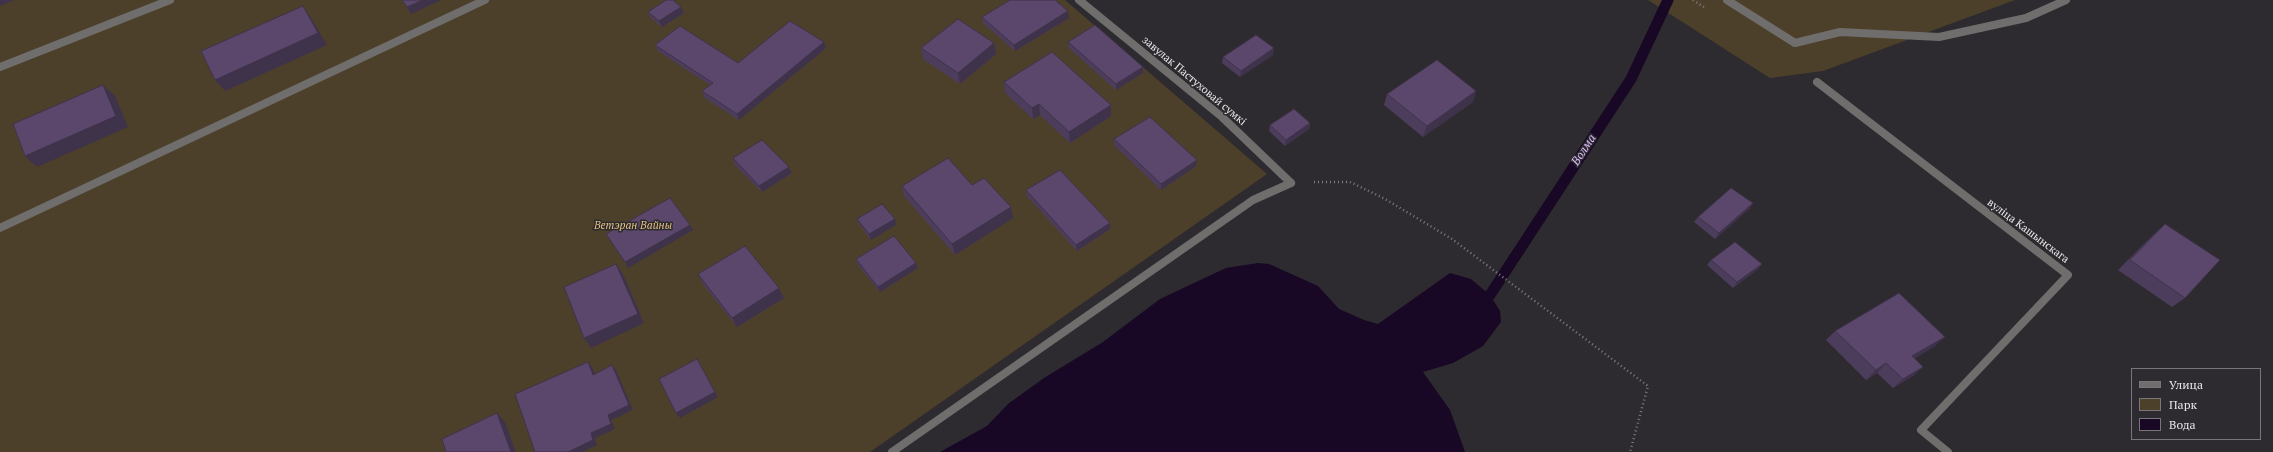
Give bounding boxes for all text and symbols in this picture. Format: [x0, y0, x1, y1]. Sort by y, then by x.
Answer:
street label: завулак Пастуховай сумкі [1139, 34, 1249, 128]
water label: Волма [1569, 132, 1599, 168]
street label: вуліца Кашынскага [1984, 196, 2072, 266]
park label: Ветэран Вайны [594, 219, 672, 233]
legend [2131, 368, 2261, 440]
text: Улица [2169, 377, 2203, 392]
text: Парк [2169, 397, 2197, 412]
text: Вода [2169, 417, 2196, 432]

